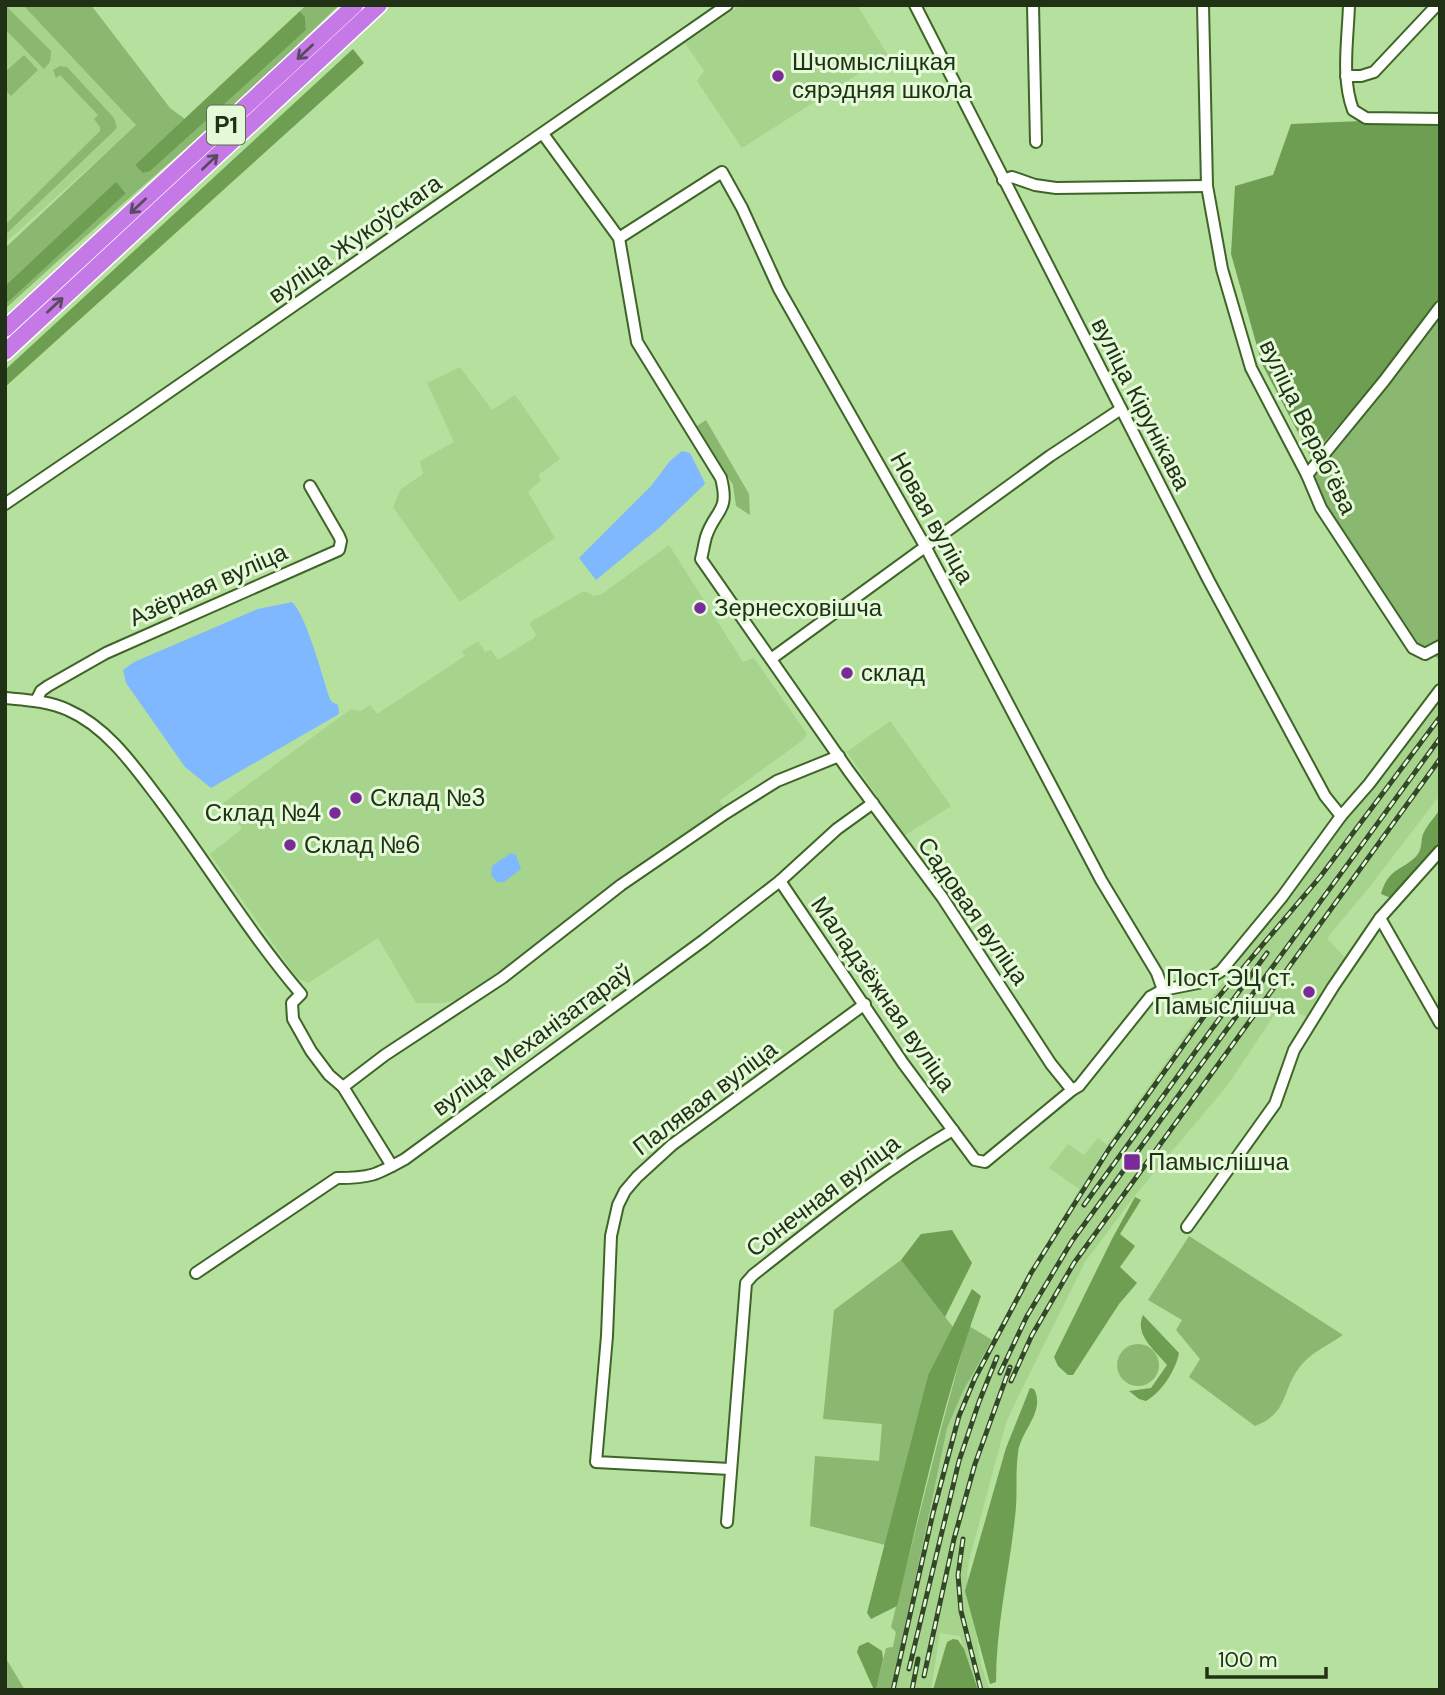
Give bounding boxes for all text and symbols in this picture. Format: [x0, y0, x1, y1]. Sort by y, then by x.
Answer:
one-way arrow [297, 43, 314, 60]
place label: Шчомысліцкая сярэдняя школа [792, 46, 973, 105]
marker: Шчомысліцкая сярэдняя школа [770, 68, 786, 84]
road number: Р1 [207, 106, 245, 144]
one-way arrow [201, 154, 218, 171]
street label: вуліца Жукоўскага [262, 167, 448, 310]
one-way arrow [130, 198, 147, 215]
one-way arrow [46, 297, 63, 314]
street label: вуліца Кірунікава [1085, 312, 1199, 496]
street label: вуліца Верабʼёва [1253, 334, 1364, 520]
street label: Новая вуліца [883, 446, 982, 590]
street label: Азёрная вуліца [124, 536, 292, 633]
place label: Зернесховішча [714, 592, 883, 623]
marker: Зернесховішча [692, 600, 708, 616]
place label: склад [861, 657, 925, 688]
marker: склад [839, 665, 855, 681]
place label: Склад №3 [370, 782, 486, 813]
marker: Склад №3 [348, 790, 364, 806]
place label: Склад №4 [205, 797, 321, 828]
marker: Склад №4 [327, 805, 343, 821]
place label: Склад №6 [304, 829, 421, 860]
street label: Садовая вуліца [911, 831, 1036, 991]
marker: Склад №6 [282, 837, 298, 853]
street label: Маладзёжная вуліца [804, 890, 963, 1098]
street label: вуліца Механізатараў [426, 957, 638, 1123]
place label: Пост ЭЦ ст. Памыслішча [1154, 962, 1296, 1021]
marker: Пост ЭЦ ст. Памыслішча [1301, 984, 1317, 1000]
street label: Палявая вуліца [626, 1033, 784, 1162]
street label: Сонечная вуліца [739, 1127, 906, 1264]
place label: Памыслішча [1148, 1146, 1289, 1177]
marker: Памыслішча [1122, 1152, 1142, 1172]
scale bar [1207, 1636, 1326, 1680]
text: 100 m [1218, 1646, 1278, 1674]

